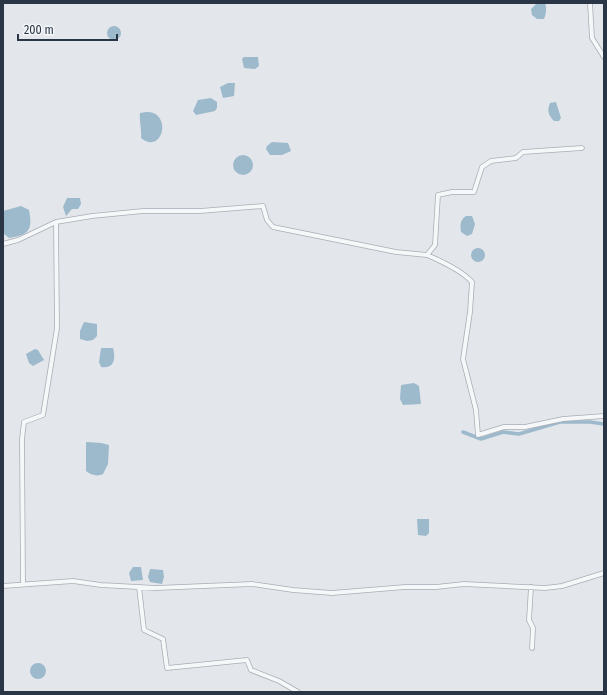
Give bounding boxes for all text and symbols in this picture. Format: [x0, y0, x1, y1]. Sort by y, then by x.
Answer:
scale bar [18, 16, 117, 42]
text: 200 m [24, 23, 54, 37]

